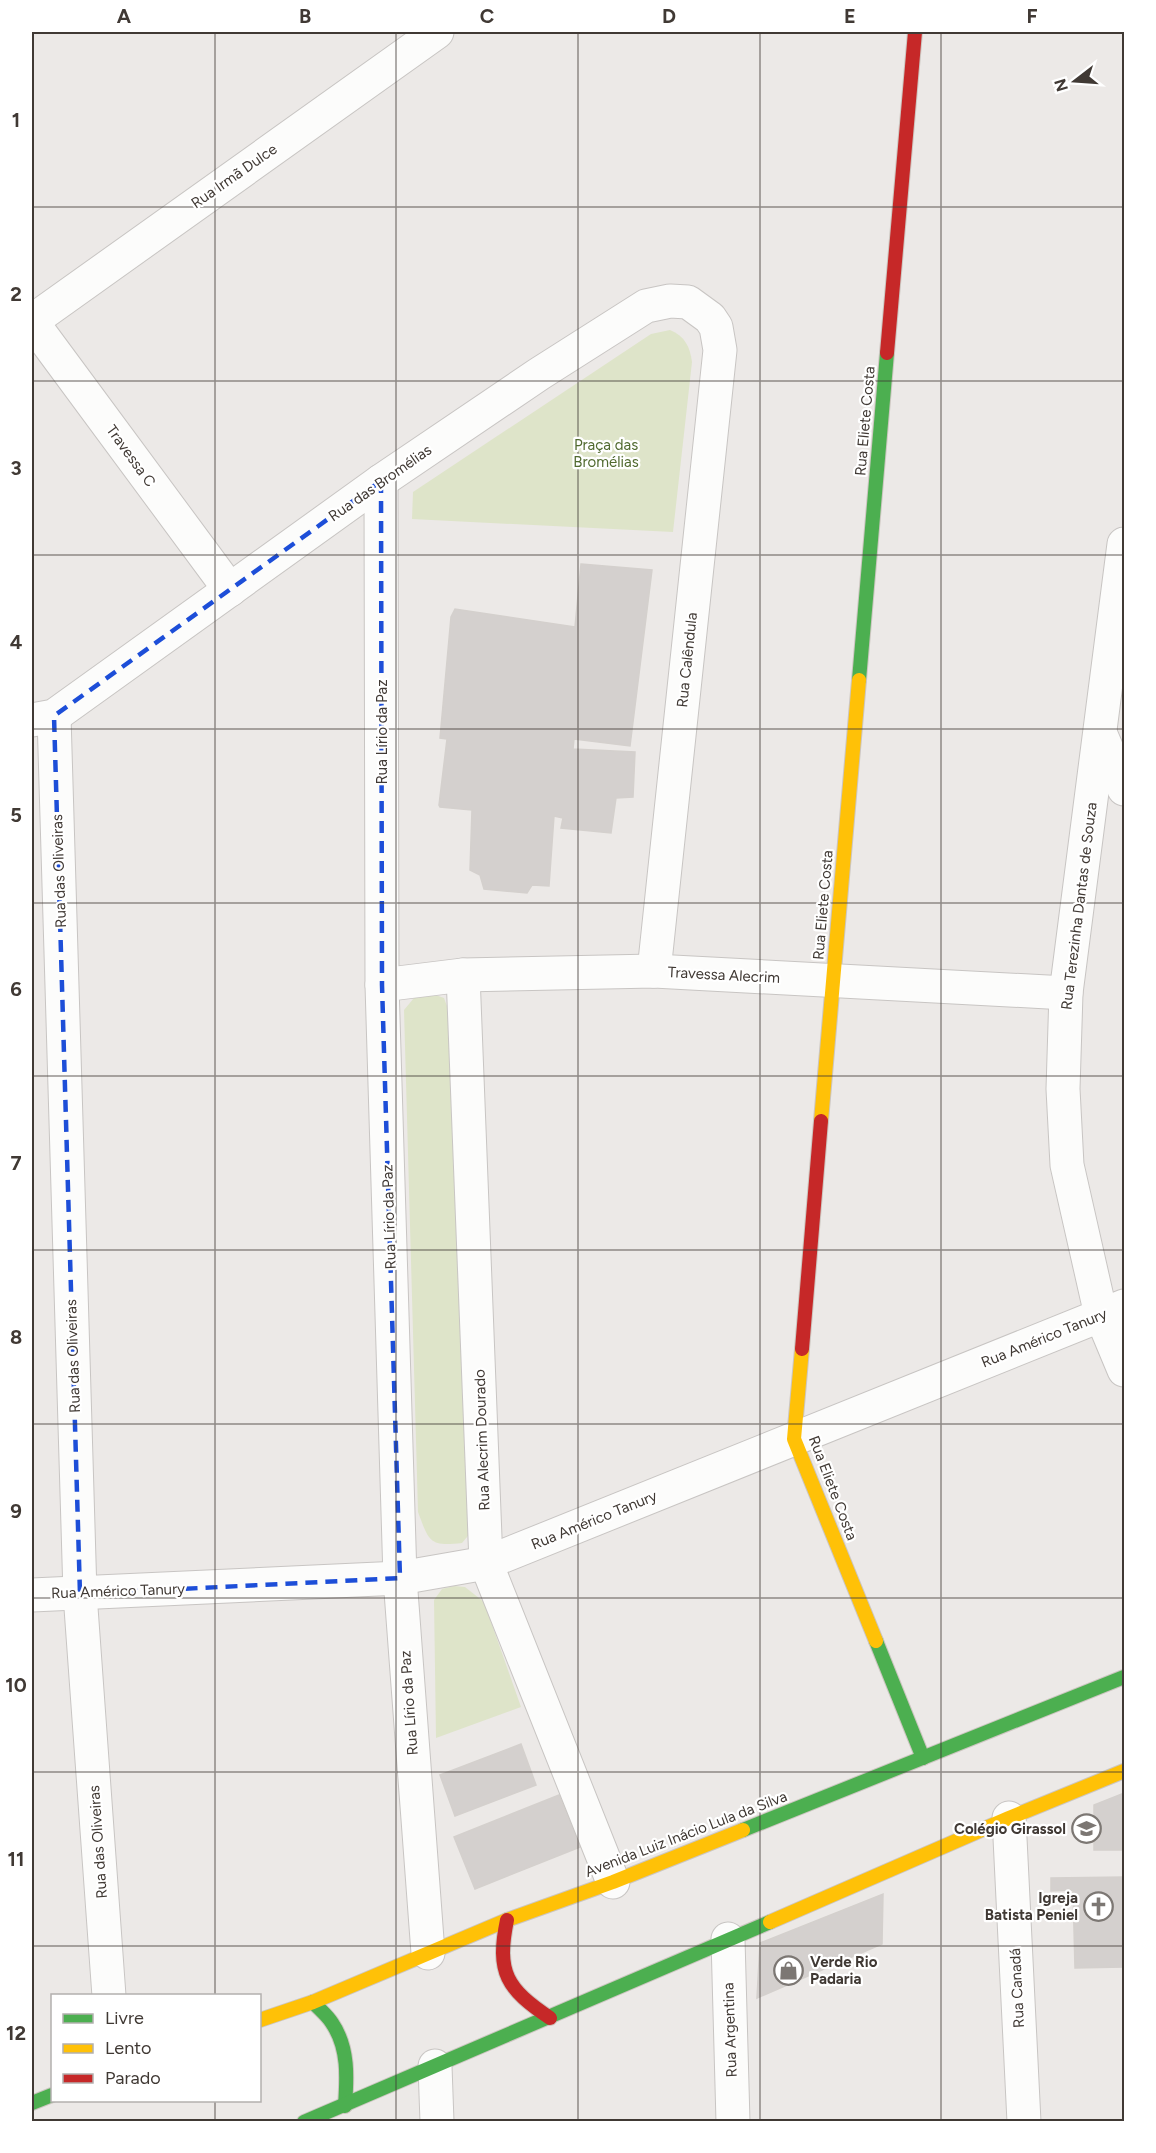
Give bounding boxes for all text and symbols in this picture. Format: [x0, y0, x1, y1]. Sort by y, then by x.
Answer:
text: A [117, 4, 132, 28]
text: B [299, 4, 311, 28]
text: C [480, 4, 494, 28]
text: D [662, 4, 676, 28]
text: E [844, 4, 856, 28]
text: F [1026, 4, 1038, 28]
north arrow [1045, 51, 1105, 111]
text: N [1050, 77, 1072, 94]
text: 1 [12, 108, 20, 132]
street label: Rua Irmã Dulce [188, 140, 280, 212]
text: 2 [10, 282, 22, 306]
street label: Rua Eliete Costa [851, 365, 879, 477]
street label: Travessa C [103, 422, 160, 491]
park label: Praça das Bromélias [573, 436, 639, 471]
street label: Rua das Bromélias [325, 441, 435, 525]
text: 3 [10, 456, 22, 480]
street label: Rua Calêndula [673, 612, 701, 708]
text: 4 [10, 630, 23, 654]
street label: Rua Lírio da Paz [373, 679, 391, 785]
street label: Rua Terezinha Dantas de Souza [1057, 801, 1101, 1011]
text: 5 [10, 803, 22, 827]
street label: Rua das Oliveiras [48, 814, 70, 928]
street label: Rua Eliete Costa [809, 849, 837, 961]
street label: Travessa Alecrim [667, 963, 781, 987]
text: 6 [10, 977, 22, 1001]
text: 7 [10, 1151, 22, 1175]
street label: Rua Lírio da Paz [378, 1164, 400, 1270]
street label: Rua das Oliveiras [62, 1299, 84, 1413]
street label: Rua Américo Tanury [978, 1305, 1110, 1371]
text: 8 [10, 1325, 22, 1349]
street label: Rua Alecrim Dourado [471, 1369, 493, 1511]
street label: Rua Eliete Costa [805, 1433, 861, 1543]
street label: Rua Américo Tanury [528, 1487, 660, 1553]
text: 9 [10, 1499, 22, 1523]
street label: Rua Américo Tanury [51, 1580, 185, 1602]
street label: Rua Lírio da Paz [396, 1650, 422, 1756]
text: 10 [5, 1673, 27, 1697]
street label: Rua das Oliveiras [85, 1785, 111, 1899]
street label: Avenida Luiz Inácio Lula da Silva [582, 1787, 790, 1881]
school or university icon: Colégio Girassol [1071, 1813, 1103, 1845]
place label: Colégio Girassol [954, 1820, 1066, 1838]
text: 11 [8, 1847, 24, 1871]
place label: Igreja Batista Peniel [985, 1889, 1078, 1924]
church icon: Igreja Batista Peniel [1083, 1891, 1115, 1923]
street label: Rua Canadá [1006, 1948, 1028, 2028]
place label: Verde Rio Padaria [810, 1953, 878, 1988]
shop icon: Verde Rio Padaria [773, 1955, 805, 1987]
street label: Rua Argentina [719, 1982, 741, 2078]
legend [51, 1994, 261, 2102]
text: Livre [105, 2007, 144, 2029]
text: 12 [6, 2021, 26, 2045]
text: Lento [105, 2037, 151, 2059]
text: Parado [105, 2067, 161, 2089]

